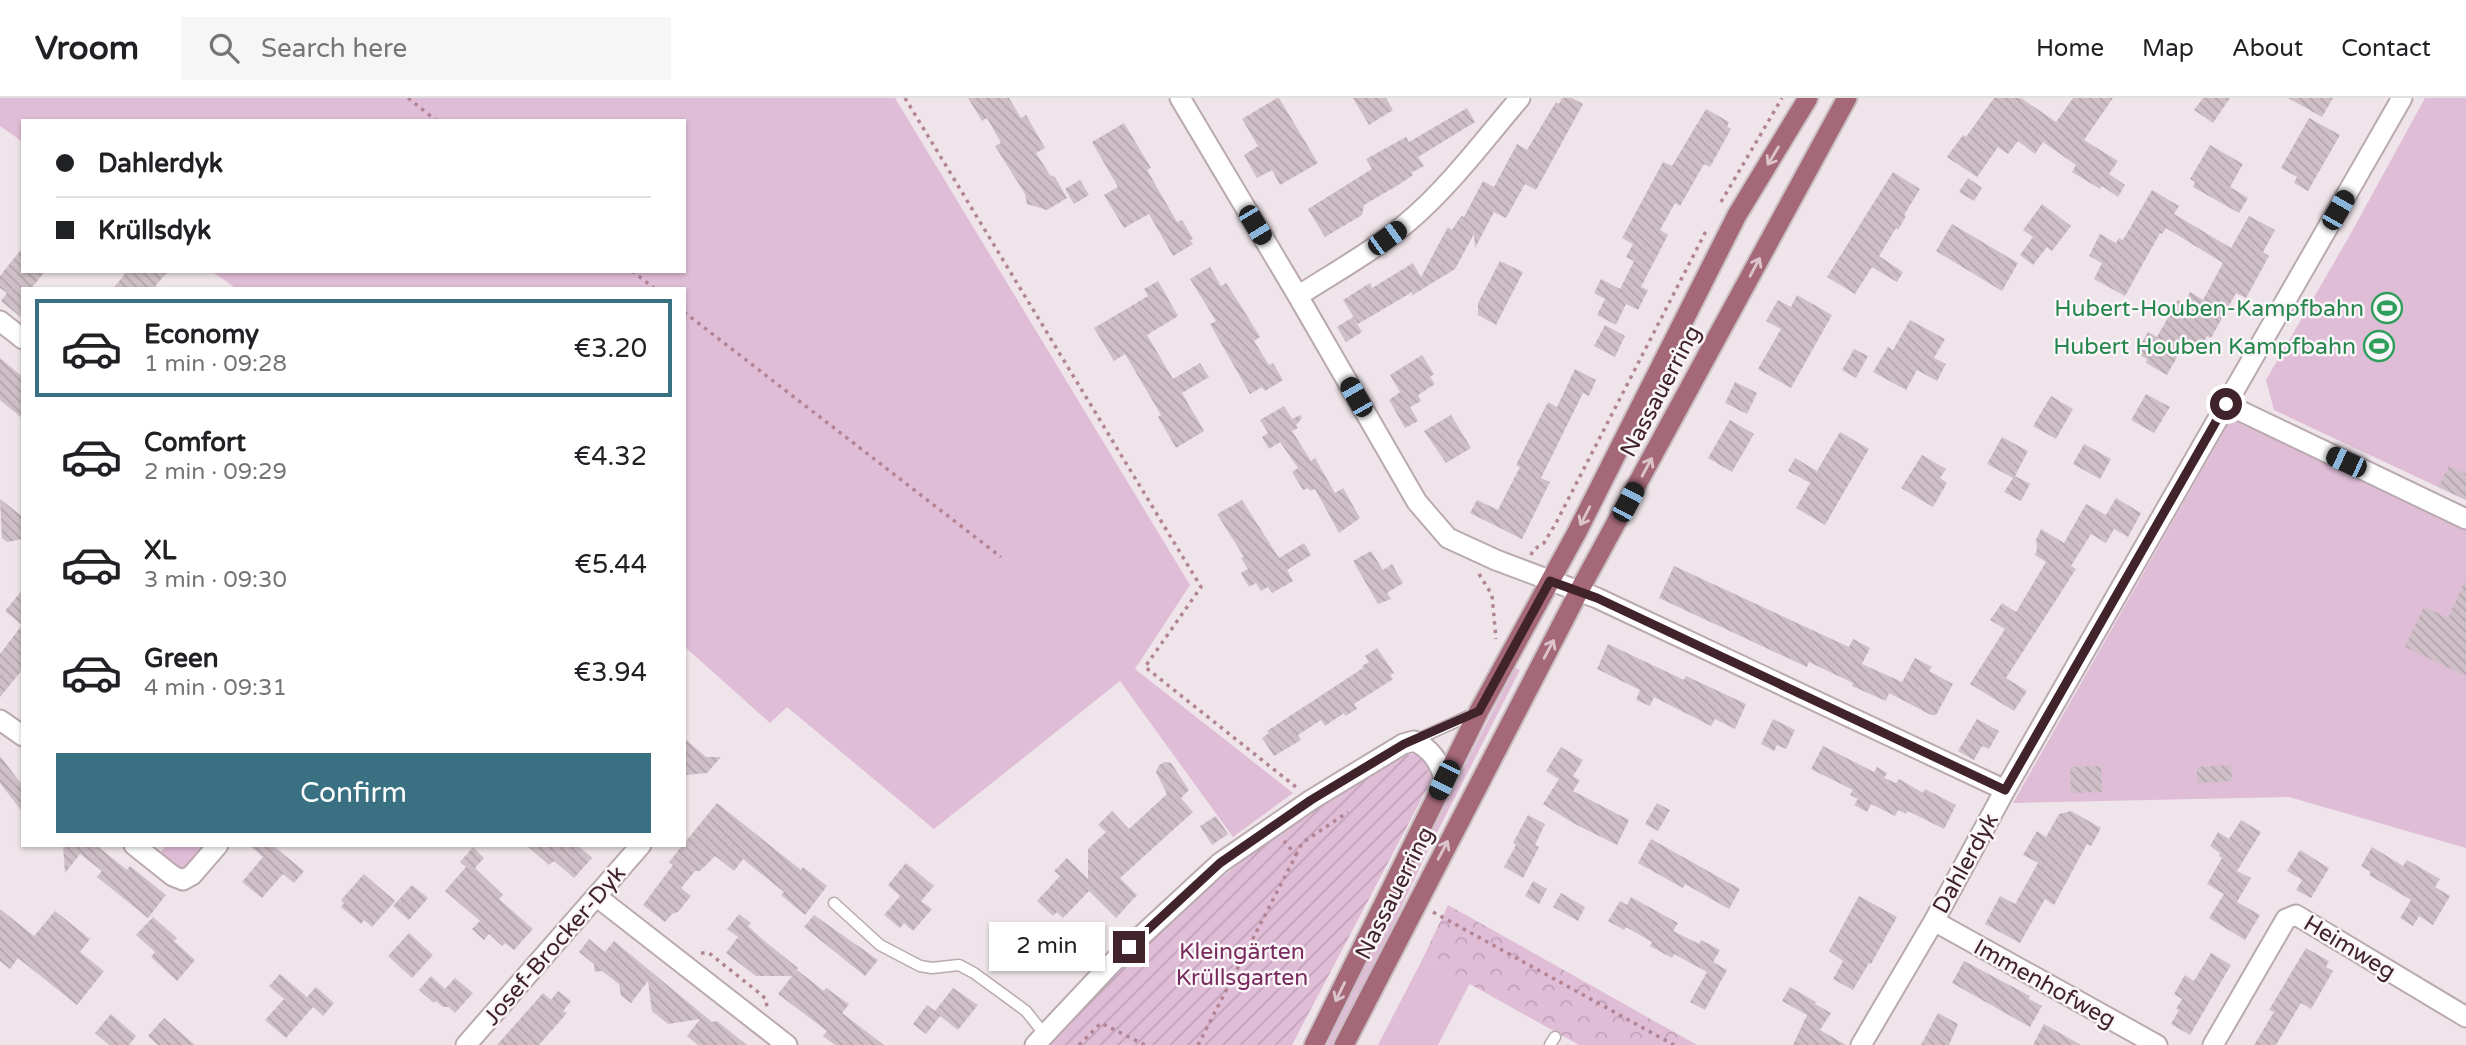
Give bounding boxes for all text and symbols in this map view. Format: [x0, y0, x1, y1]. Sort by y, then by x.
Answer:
search box [181, 17, 671, 80]
text: Vroom [35, 29, 139, 68]
icon: search [205, 29, 243, 67]
text: Search here [261, 33, 407, 64]
text: Home [2036, 34, 2104, 63]
text: Map [2142, 34, 2194, 63]
text: About [2232, 34, 2303, 63]
text: Contact [2341, 34, 2431, 63]
one-way arrow [1765, 146, 1779, 166]
text: Dahlerdyk [98, 148, 223, 179]
car [2319, 187, 2358, 233]
car [1236, 202, 1275, 248]
text: Krüllsdyk [98, 215, 211, 246]
car [1364, 217, 1411, 259]
one-way arrow [1749, 257, 1762, 278]
sports icon: Hubert-Houben-Kampfbahn [2370, 291, 2404, 325]
place label: Hubert-Houben-Kampfbahn [2054, 295, 2364, 323]
icon: car [60, 317, 123, 380]
text: Economy [144, 319, 259, 350]
street label: Nassauerring [1614, 321, 1707, 462]
sports icon: Hubert Houben Kampfbahn [2362, 329, 2396, 363]
text: €3.20 [574, 333, 647, 364]
place label: Hubert Houben Kampfbahn [2053, 333, 2356, 361]
text: 1 min · 09:28 [144, 350, 287, 378]
car [1337, 374, 1376, 420]
route start [2210, 388, 2242, 420]
icon: car [60, 425, 123, 488]
text: Comfort [144, 427, 246, 458]
text: €4.32 [574, 441, 647, 472]
car [2323, 444, 2370, 480]
one-way arrow [1640, 457, 1654, 477]
text: 2 min · 09:29 [144, 458, 287, 486]
car [1609, 479, 1648, 525]
one-way arrow [1577, 506, 1591, 526]
icon: car [60, 533, 123, 596]
text: XL [144, 535, 176, 566]
text: €5.44 [574, 549, 647, 580]
text: 3 min · 09:30 [144, 566, 287, 594]
one-way arrow [1542, 639, 1556, 660]
icon: car [60, 641, 123, 704]
text: Green [144, 643, 219, 674]
text: €3.94 [574, 657, 647, 688]
text: 4 min · 09:31 [144, 674, 287, 702]
button: Confirm [56, 753, 651, 833]
car [1426, 757, 1463, 803]
street label: Dahlerdyk [1927, 808, 2005, 919]
street label: Nassauerring [1349, 822, 1440, 964]
one-way arrow [1437, 841, 1451, 861]
street label: Josef-Brocker-Dyk [478, 860, 632, 1031]
street label: Heimweg [2298, 910, 2401, 986]
callout: 2 min [989, 922, 1104, 972]
route end [1113, 931, 1145, 963]
text: 2 min [1016, 932, 1078, 960]
street label: Immenhofweg [1969, 933, 2120, 1034]
park label: Kleingärten Krüllsgarten [1176, 938, 1308, 992]
one-way arrow [1333, 981, 1347, 1002]

